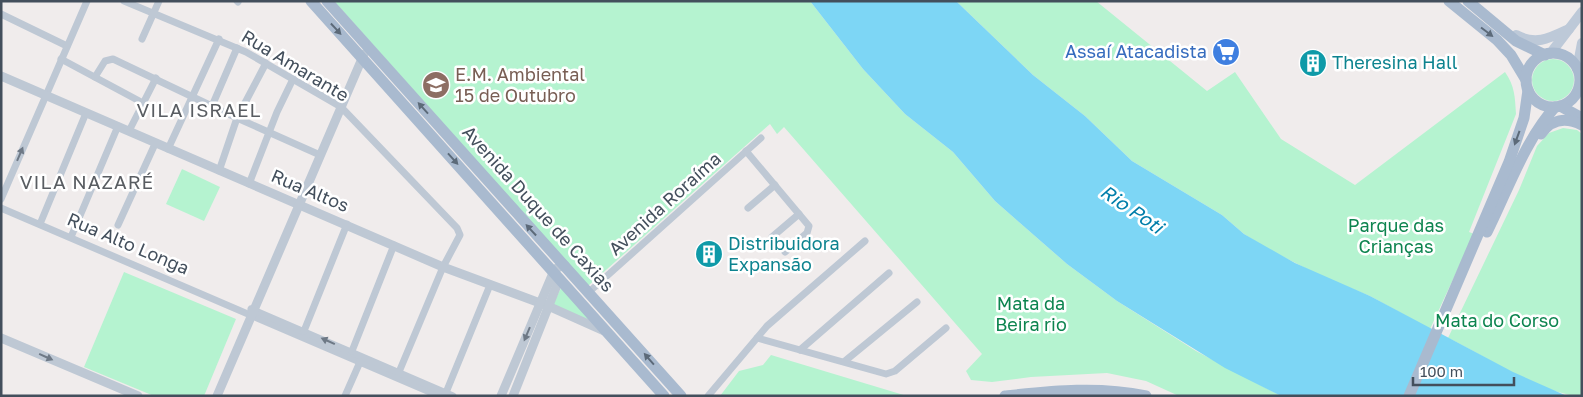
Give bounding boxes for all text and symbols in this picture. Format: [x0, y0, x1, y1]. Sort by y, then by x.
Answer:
one-way arrow [330, 23, 342, 35]
street label: Rua Amarante [238, 25, 353, 106]
one-way arrow [1480, 27, 1494, 37]
supermarket icon: Assaí Atacadista [1211, 37, 1241, 67]
place label: Assaí Atacadista [1065, 40, 1207, 62]
building icon: Theresina Hall [1298, 48, 1328, 78]
place label: Theresina Hall [1332, 51, 1458, 73]
place label: E.M. Ambiental 15 de Outubro [455, 63, 585, 106]
school or university icon: E.M. Ambiental 15 de Outubro [421, 70, 451, 100]
district label: VILA ISRAEL [137, 98, 261, 121]
one-way arrow [417, 103, 429, 115]
street label: Avenida Duque de Caxias [458, 121, 619, 296]
one-way arrow [1513, 130, 1520, 145]
one-way arrow [16, 146, 24, 161]
street label: Avenida Roraíma [604, 147, 725, 259]
one-way arrow [447, 152, 459, 164]
street label: Rua Altos [268, 164, 352, 216]
district label: VILA NAZARÉ [20, 170, 154, 193]
water label: Rio Poti [1097, 179, 1170, 239]
street label: Rua Alto Longa [64, 208, 193, 279]
park label: Parque das Crianças [1348, 214, 1444, 257]
one-way arrow [525, 224, 537, 236]
place label: Distribuidora Expansão [728, 232, 840, 275]
building icon: Distribuidora Expansão [694, 239, 724, 269]
park label: Mata da Beira rio [995, 292, 1067, 335]
park label: Mata do Corso [1435, 309, 1559, 331]
one-way arrow [523, 327, 531, 341]
one-way arrow [321, 337, 335, 345]
one-way arrow [39, 353, 53, 361]
one-way arrow [643, 354, 655, 366]
scale bar [1413, 354, 1514, 386]
text: 100 m [1420, 362, 1463, 380]

